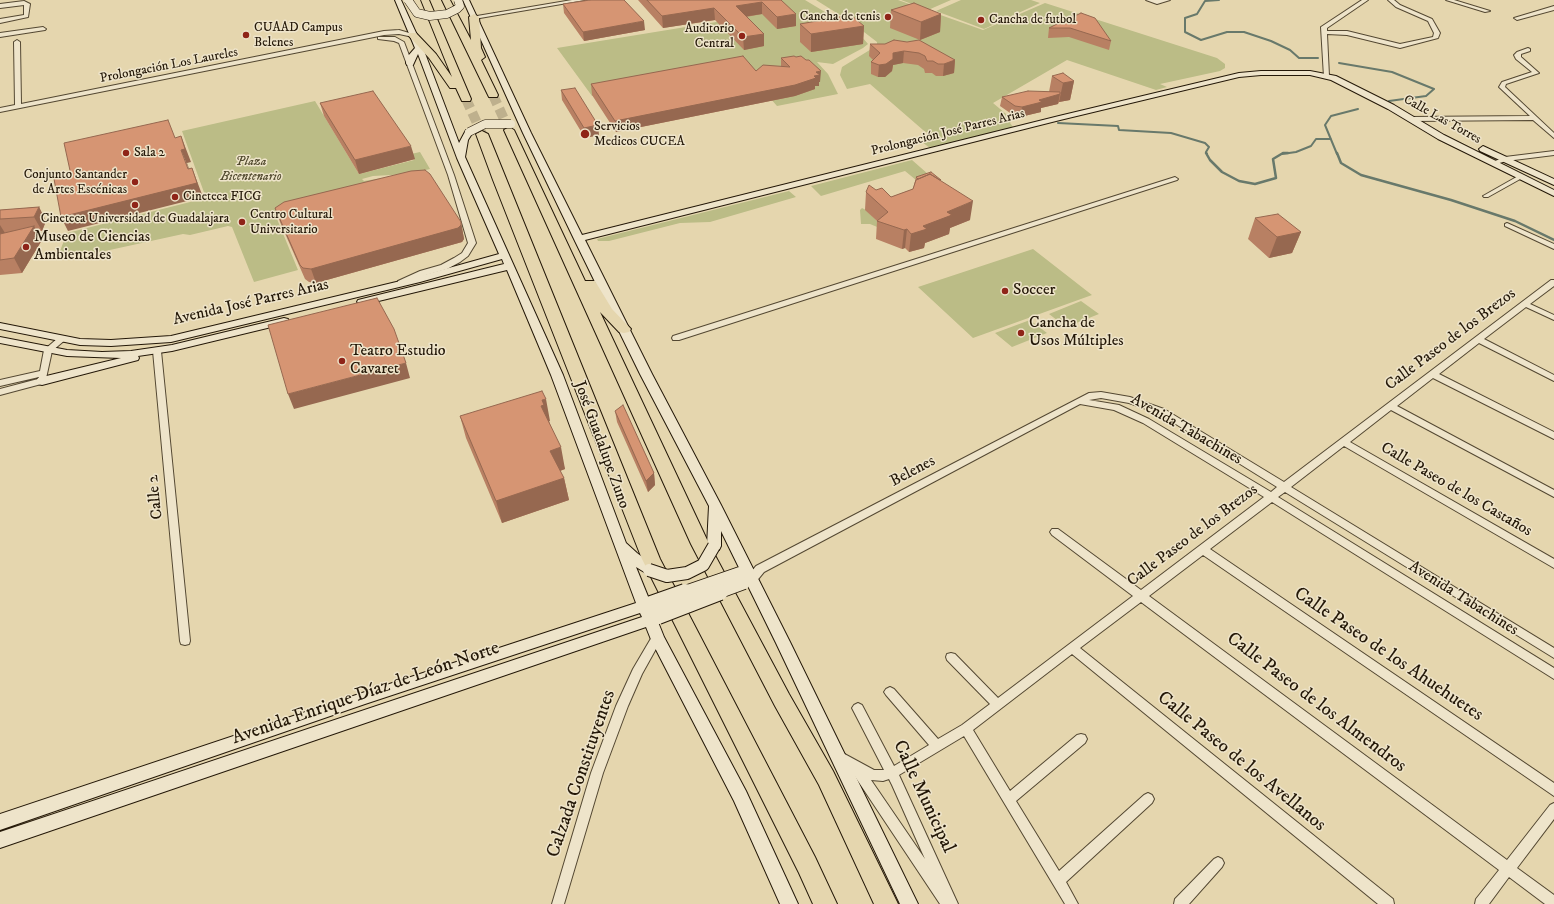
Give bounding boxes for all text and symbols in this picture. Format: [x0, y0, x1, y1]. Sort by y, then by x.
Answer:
place label: Cancha de tenis [800, 9, 880, 25]
marker: Cancha de tenis [883, 12, 893, 22]
place label: Cancha de futbol [989, 12, 1076, 28]
marker: Cancha de futbol [976, 15, 986, 25]
place label: CUAAD Campus Belenes [254, 20, 342, 51]
place label: Auditorio Central [685, 21, 734, 52]
marker: CUAAD Campus Belenes [241, 30, 251, 40]
marker: Auditorio Central [737, 31, 747, 41]
street label: Prolongación Los Laureles [99, 45, 239, 87]
street label: Calle Las Torres [1400, 92, 1484, 148]
street label: Prolongación José Parres Arias [870, 106, 1026, 160]
place label: Servicios Medicos CUCEA [594, 119, 685, 150]
marker: Servicios Medicos CUCEA [579, 128, 591, 140]
place label: Sala 2 [134, 145, 165, 161]
marker: Sala 2 [121, 148, 131, 158]
park label: Plaza Bicentenario [221, 154, 281, 185]
place label: Conjunto Santander de Artes Escénicas [24, 167, 127, 198]
marker: Conjunto Santander de Artes Escénicas [130, 177, 140, 187]
place label: Cineteca FICG [183, 189, 261, 205]
marker: Cineteca FICG [170, 192, 180, 202]
marker: Cineteca Universidad de Guadalajara [130, 200, 140, 210]
place label: Centro Cultural Universitario [250, 207, 332, 238]
place label: Cineteca Universidad de Guadalajara [41, 211, 229, 227]
marker: Centro Cultural Universitario [237, 217, 247, 227]
place label: Museo de Ciencias Ambientales [34, 228, 150, 266]
marker: Museo de Ciencias Ambientales [21, 242, 31, 252]
street label: Avenida José Parres Arias [171, 276, 331, 330]
place label: Soccer [1013, 281, 1056, 301]
street label: Calle Paseo de los Brezos [1382, 285, 1520, 395]
marker: Soccer [1000, 286, 1010, 296]
place label: Cancha de Usos Múltiples [1029, 314, 1124, 352]
marker: Cancha de Usos Múltiples [1016, 328, 1026, 338]
place label: Teatro Estudio Cavaret [350, 342, 446, 380]
marker: Teatro Estudio Cavaret [337, 356, 347, 366]
street label: José Guadalupe Zuno [569, 379, 633, 511]
street label: Avenida Tabachines [1127, 390, 1245, 470]
street label: Calle Paseo de los Castaños [1377, 439, 1535, 541]
street label: Belenes [887, 452, 939, 492]
street label: Calle 2 [144, 474, 168, 520]
street label: Calle Paseo de los Brezos [1124, 481, 1262, 591]
street label: Avenida Tabachines [1405, 558, 1521, 640]
street label: Calle Paseo de los Ahuehuetes [1289, 583, 1487, 727]
street label: Calle Paseo de los Almendros [1222, 628, 1410, 778]
street label: Avenida Enrique Díaz de León Norte [229, 637, 503, 751]
street label: Calzada Constituyentes [543, 687, 621, 861]
street label: Calle Paseo de los Avellanos [1152, 687, 1330, 837]
street label: Calle Municipal [887, 737, 959, 857]

